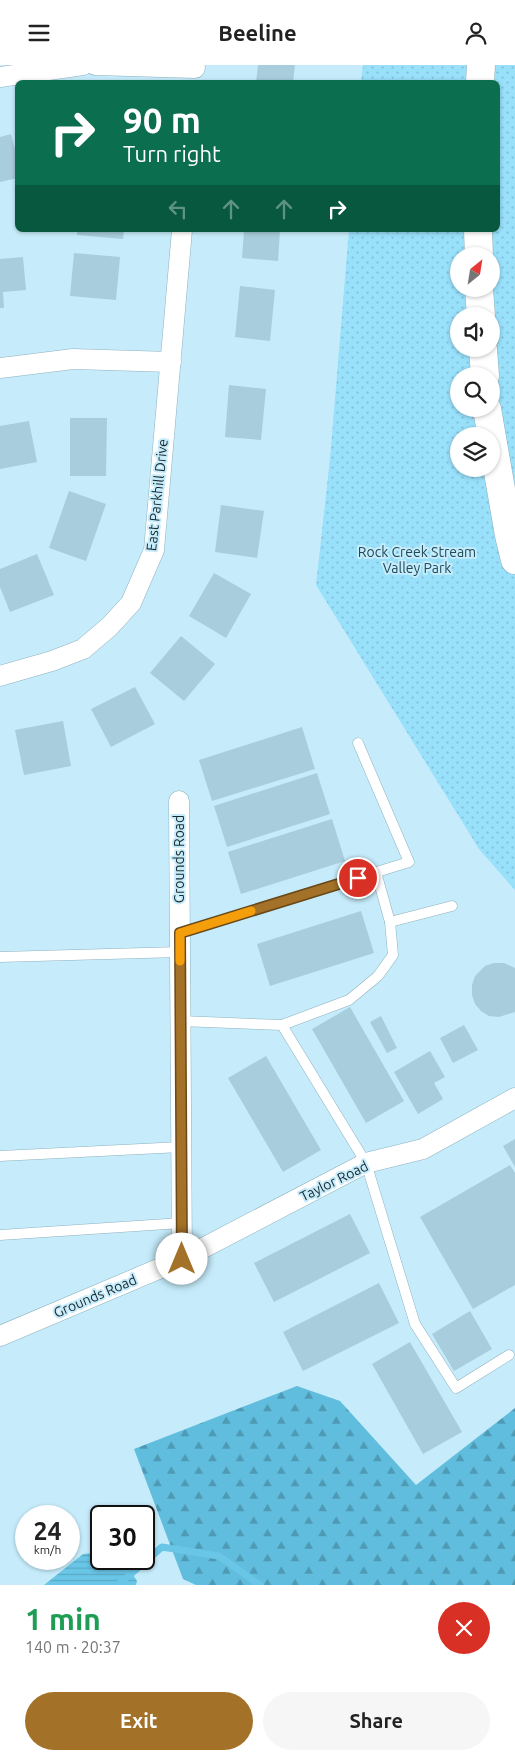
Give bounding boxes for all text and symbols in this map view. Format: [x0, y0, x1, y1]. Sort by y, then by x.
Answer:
icon: menu [25, 19, 53, 47]
icon: person [462, 19, 490, 47]
text: Beeline [218, 20, 297, 45]
icon: right [40, 100, 105, 165]
text: 90 m [123, 100, 201, 140]
text: Turn right [123, 141, 221, 166]
icon: left [164, 195, 192, 223]
icon: ahead [217, 195, 245, 223]
icon: ahead [270, 195, 298, 223]
icon: right [323, 195, 351, 223]
north arrow [450, 247, 500, 297]
map controls [450, 247, 500, 477]
button: sound [450, 307, 500, 357]
button: search [450, 367, 500, 417]
button: layers [450, 427, 500, 477]
street label: East Parkhill Drive [143, 438, 171, 552]
park label: Rock Creek Stream Valley Park [358, 544, 476, 576]
street label: Grounds Road [171, 815, 187, 903]
pin [337, 857, 379, 899]
icon: arrive [344, 864, 372, 892]
street label: Taylor Road [297, 1158, 371, 1204]
position arrow [155, 1232, 207, 1284]
street label: Grounds Road [51, 1271, 139, 1321]
speed limit sign: 30 [90, 1505, 155, 1570]
text: 24 [33, 1517, 62, 1545]
text: km/h [34, 1543, 61, 1556]
text: 1 min [25, 1602, 101, 1636]
button: close [438, 1602, 490, 1654]
text: 140 m · 20:37 [25, 1638, 121, 1656]
button: Exit [25, 1692, 253, 1750]
button: Share [263, 1692, 490, 1750]

